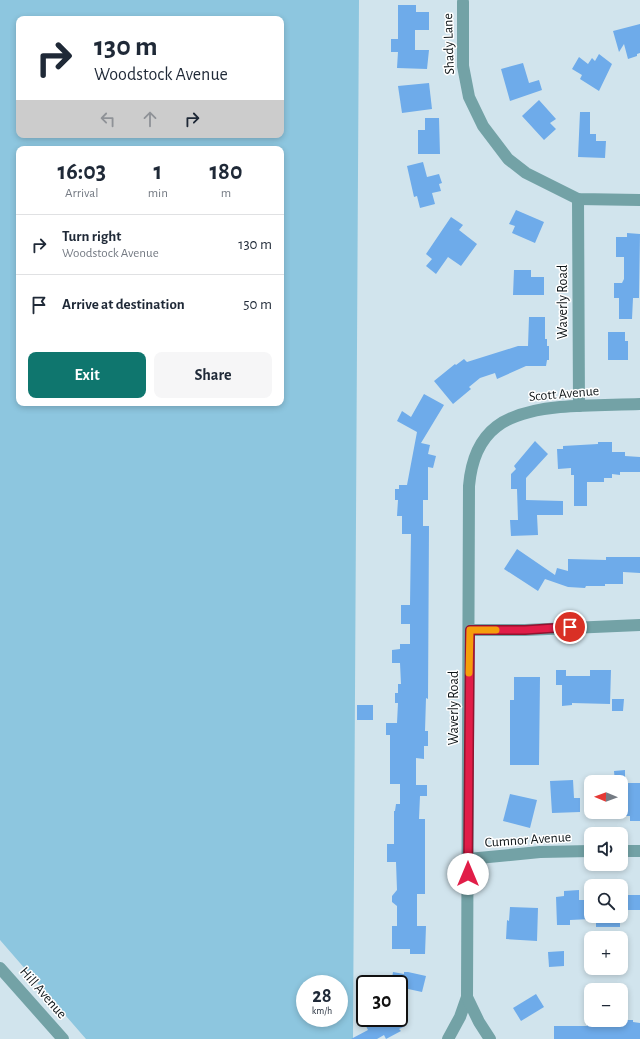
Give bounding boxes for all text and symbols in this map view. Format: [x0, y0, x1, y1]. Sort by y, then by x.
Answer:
street label: Shady Lane [441, 13, 457, 75]
icon: right [28, 32, 80, 84]
text: 130 m [94, 33, 158, 61]
text: Woodstock Avenue [94, 66, 228, 84]
icon: left [97, 108, 119, 130]
icon: ahead [139, 108, 161, 130]
icon: right [181, 108, 203, 130]
text: 16:03 [58, 160, 106, 184]
text: 1 [153, 160, 162, 184]
text: 180 [209, 160, 242, 184]
text: Arrival [65, 187, 99, 200]
text: min [148, 187, 168, 200]
text: m [221, 187, 231, 200]
text: Turn right [62, 229, 121, 244]
icon: right [28, 234, 50, 256]
text: 130 m [238, 237, 272, 252]
text: Woodstock Avenue [62, 247, 159, 260]
street label: Waverly Road [556, 265, 570, 339]
icon: arrive [28, 294, 50, 316]
text: Arrive at destination [62, 297, 185, 312]
text: 50 m [243, 297, 272, 312]
button: Exit [28, 352, 146, 398]
button: Share [154, 352, 272, 398]
street label: Scott Avenue [528, 384, 600, 404]
pin [553, 610, 587, 644]
icon: arrive [559, 616, 581, 638]
street label: Waverly Road [447, 671, 461, 745]
north arrow [584, 775, 628, 819]
map controls [584, 775, 628, 1027]
button: sound [584, 827, 628, 871]
street label: Cumnor Avenue [484, 830, 572, 850]
position arrow [447, 853, 489, 895]
button: search [584, 879, 628, 923]
button: + [584, 931, 628, 975]
street label: Hill Avenue [17, 965, 69, 1021]
speed limit sign: 30 [356, 975, 408, 1027]
button: − [584, 983, 628, 1027]
text: 28 [312, 986, 332, 1006]
text: km/h [312, 1006, 332, 1016]

